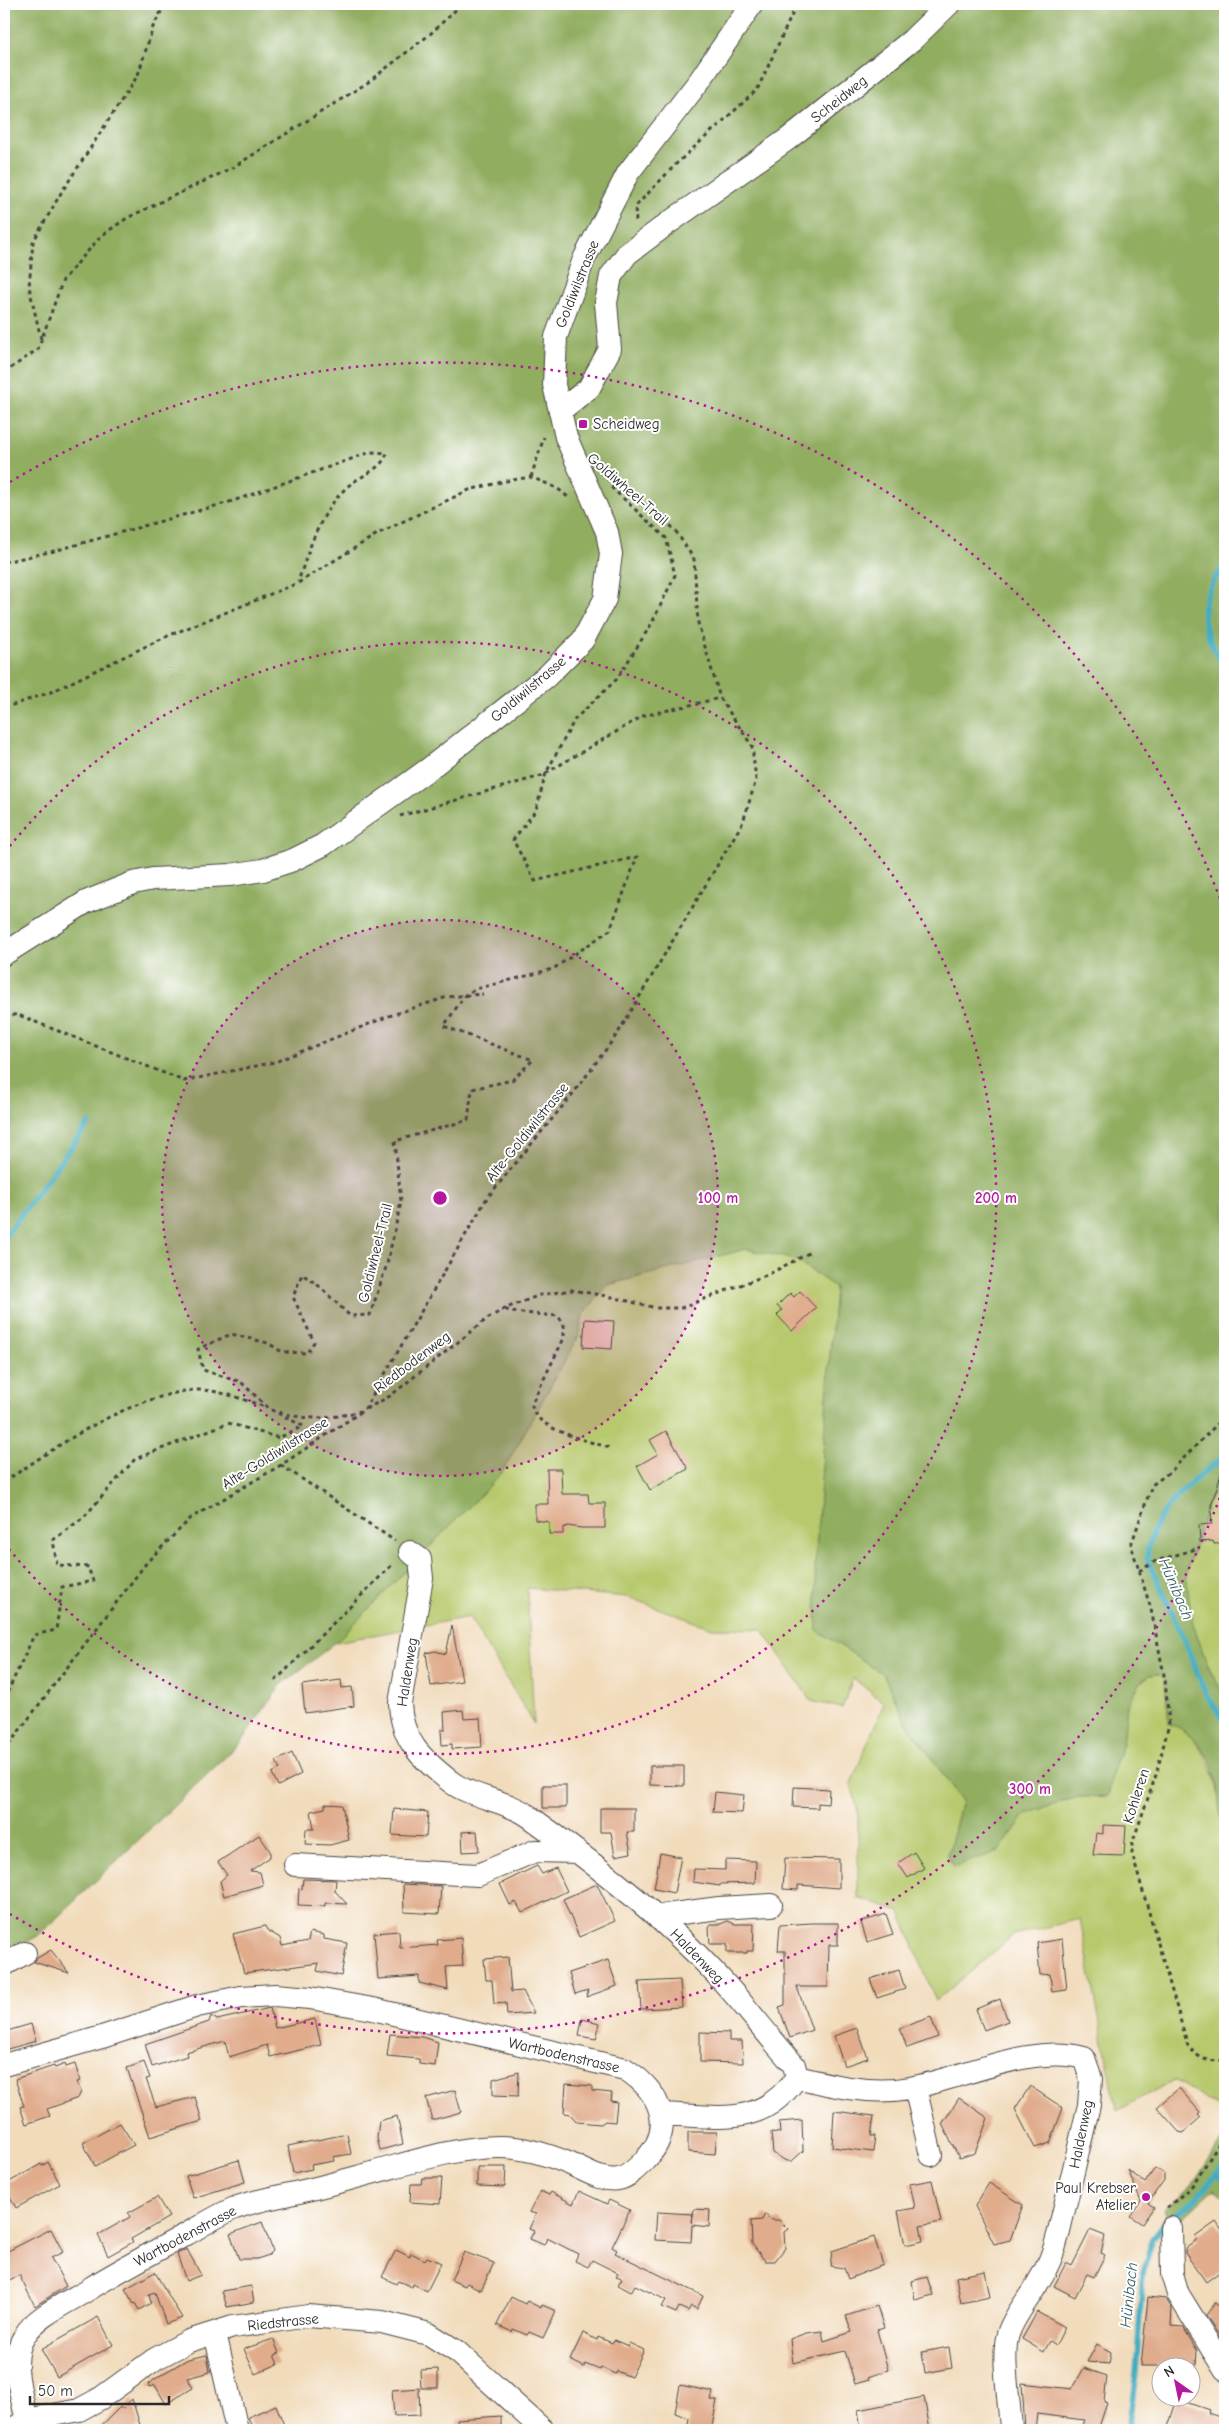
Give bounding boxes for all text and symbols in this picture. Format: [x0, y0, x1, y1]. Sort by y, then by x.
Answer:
street label: Scheidweg [807, 71, 871, 127]
street label: Goldiwilstrasse [551, 237, 603, 330]
place label: Scheidweg [593, 415, 660, 433]
marker: Scheidweg [577, 418, 589, 430]
street label: Goldiwheel-Trail [584, 449, 672, 529]
street label: Goldiwilstrasse [487, 652, 570, 726]
street label: Alte-Goldiwilstrasse [482, 1078, 573, 1185]
centre of rings [431, 1189, 449, 1207]
text: 100 m [698, 1189, 738, 1207]
text: 200 m [975, 1189, 1017, 1207]
street label: Goldiwheel-Trail [354, 1201, 396, 1305]
street label: Riedbodenweg [370, 1327, 454, 1397]
street label: Alte-Goldiwilstrasse [218, 1413, 332, 1493]
water label: Hünibach [1155, 1555, 1197, 1623]
street label: Haldenweg [393, 1636, 421, 1708]
street label: Kohleren [1119, 1766, 1153, 1826]
text: 300 m [1009, 1780, 1051, 1798]
street label: Haldenweg [666, 1925, 728, 1987]
street label: Wartbodenstrasse [507, 2033, 622, 2077]
street label: Haldenweg [1065, 2098, 1097, 2170]
place label: Paul Krebser Atelier [1055, 2179, 1136, 2214]
marker: Paul Krebser Atelier [1140, 2191, 1152, 2203]
street label: Wartbodenstrasse [131, 2201, 240, 2271]
water label: Hünibach [1117, 2261, 1141, 2329]
street label: Riedstrasse [246, 2309, 320, 2335]
north arrow [1152, 2356, 1202, 2406]
text: N [1161, 2362, 1178, 2381]
scale bar [30, 2374, 169, 2406]
text: 50 m [38, 2382, 73, 2400]

